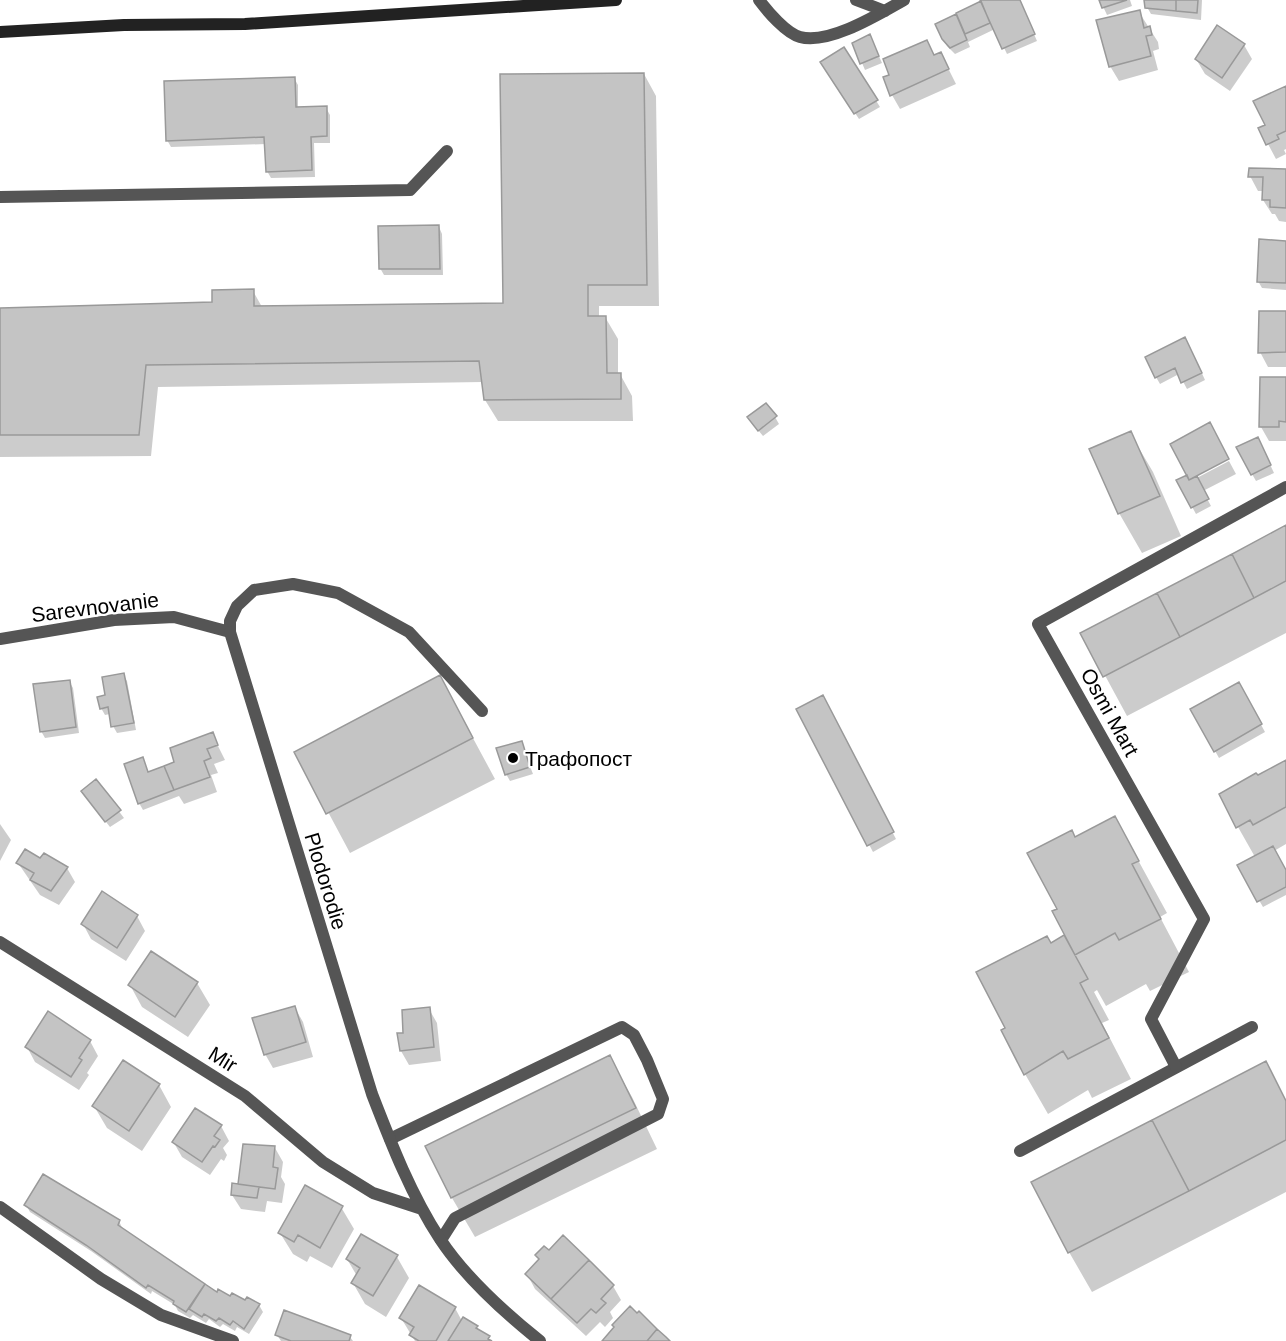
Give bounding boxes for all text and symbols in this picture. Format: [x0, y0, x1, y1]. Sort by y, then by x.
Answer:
street label: Sarevnovanie [30, 588, 160, 626]
street label: Osmi Mart [1076, 664, 1144, 760]
place label: Трафопост [525, 747, 633, 770]
marker: Трафопост [506, 751, 520, 765]
street label: Plodorodie [300, 830, 352, 932]
street label: Mir [205, 1042, 241, 1076]

